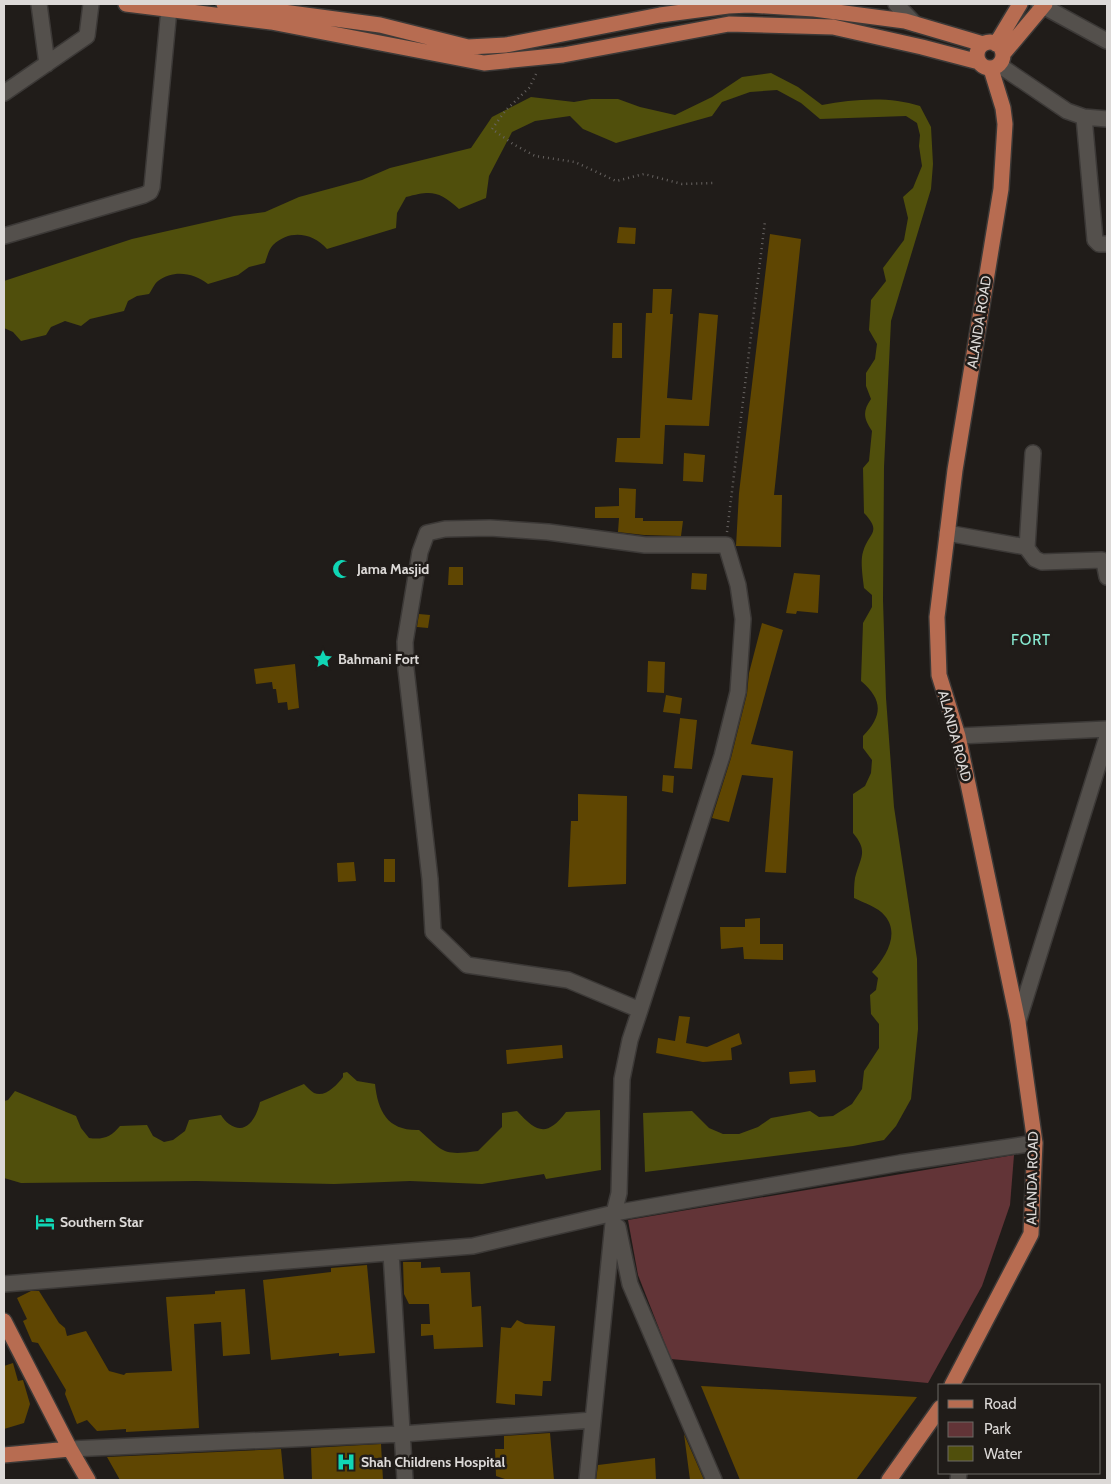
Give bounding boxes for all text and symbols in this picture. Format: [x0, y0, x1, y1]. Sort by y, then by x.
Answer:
street label: ALANDA ROAD [963, 274, 995, 370]
mosque icon: Jama Masjid [331, 558, 353, 580]
place label: Jama Masjid [356, 560, 429, 578]
district label: FORT [1011, 631, 1051, 649]
place icon: Bahmani Fort [312, 648, 334, 670]
place label: Bahmani Fort [338, 650, 419, 668]
street label: ALANDA ROAD [934, 688, 976, 784]
street label: ALANDA ROAD [1022, 1131, 1042, 1225]
hotel icon: Southern Star [34, 1211, 56, 1233]
place label: Southern Star [60, 1213, 144, 1231]
legend [938, 1384, 1101, 1474]
text: Road [984, 1395, 1017, 1413]
text: Park [984, 1420, 1011, 1438]
text: Water [984, 1445, 1022, 1463]
hospital icon: Shah Childrens Hospital [335, 1451, 357, 1473]
place label: Shah Childrens Hospital [361, 1453, 505, 1471]

